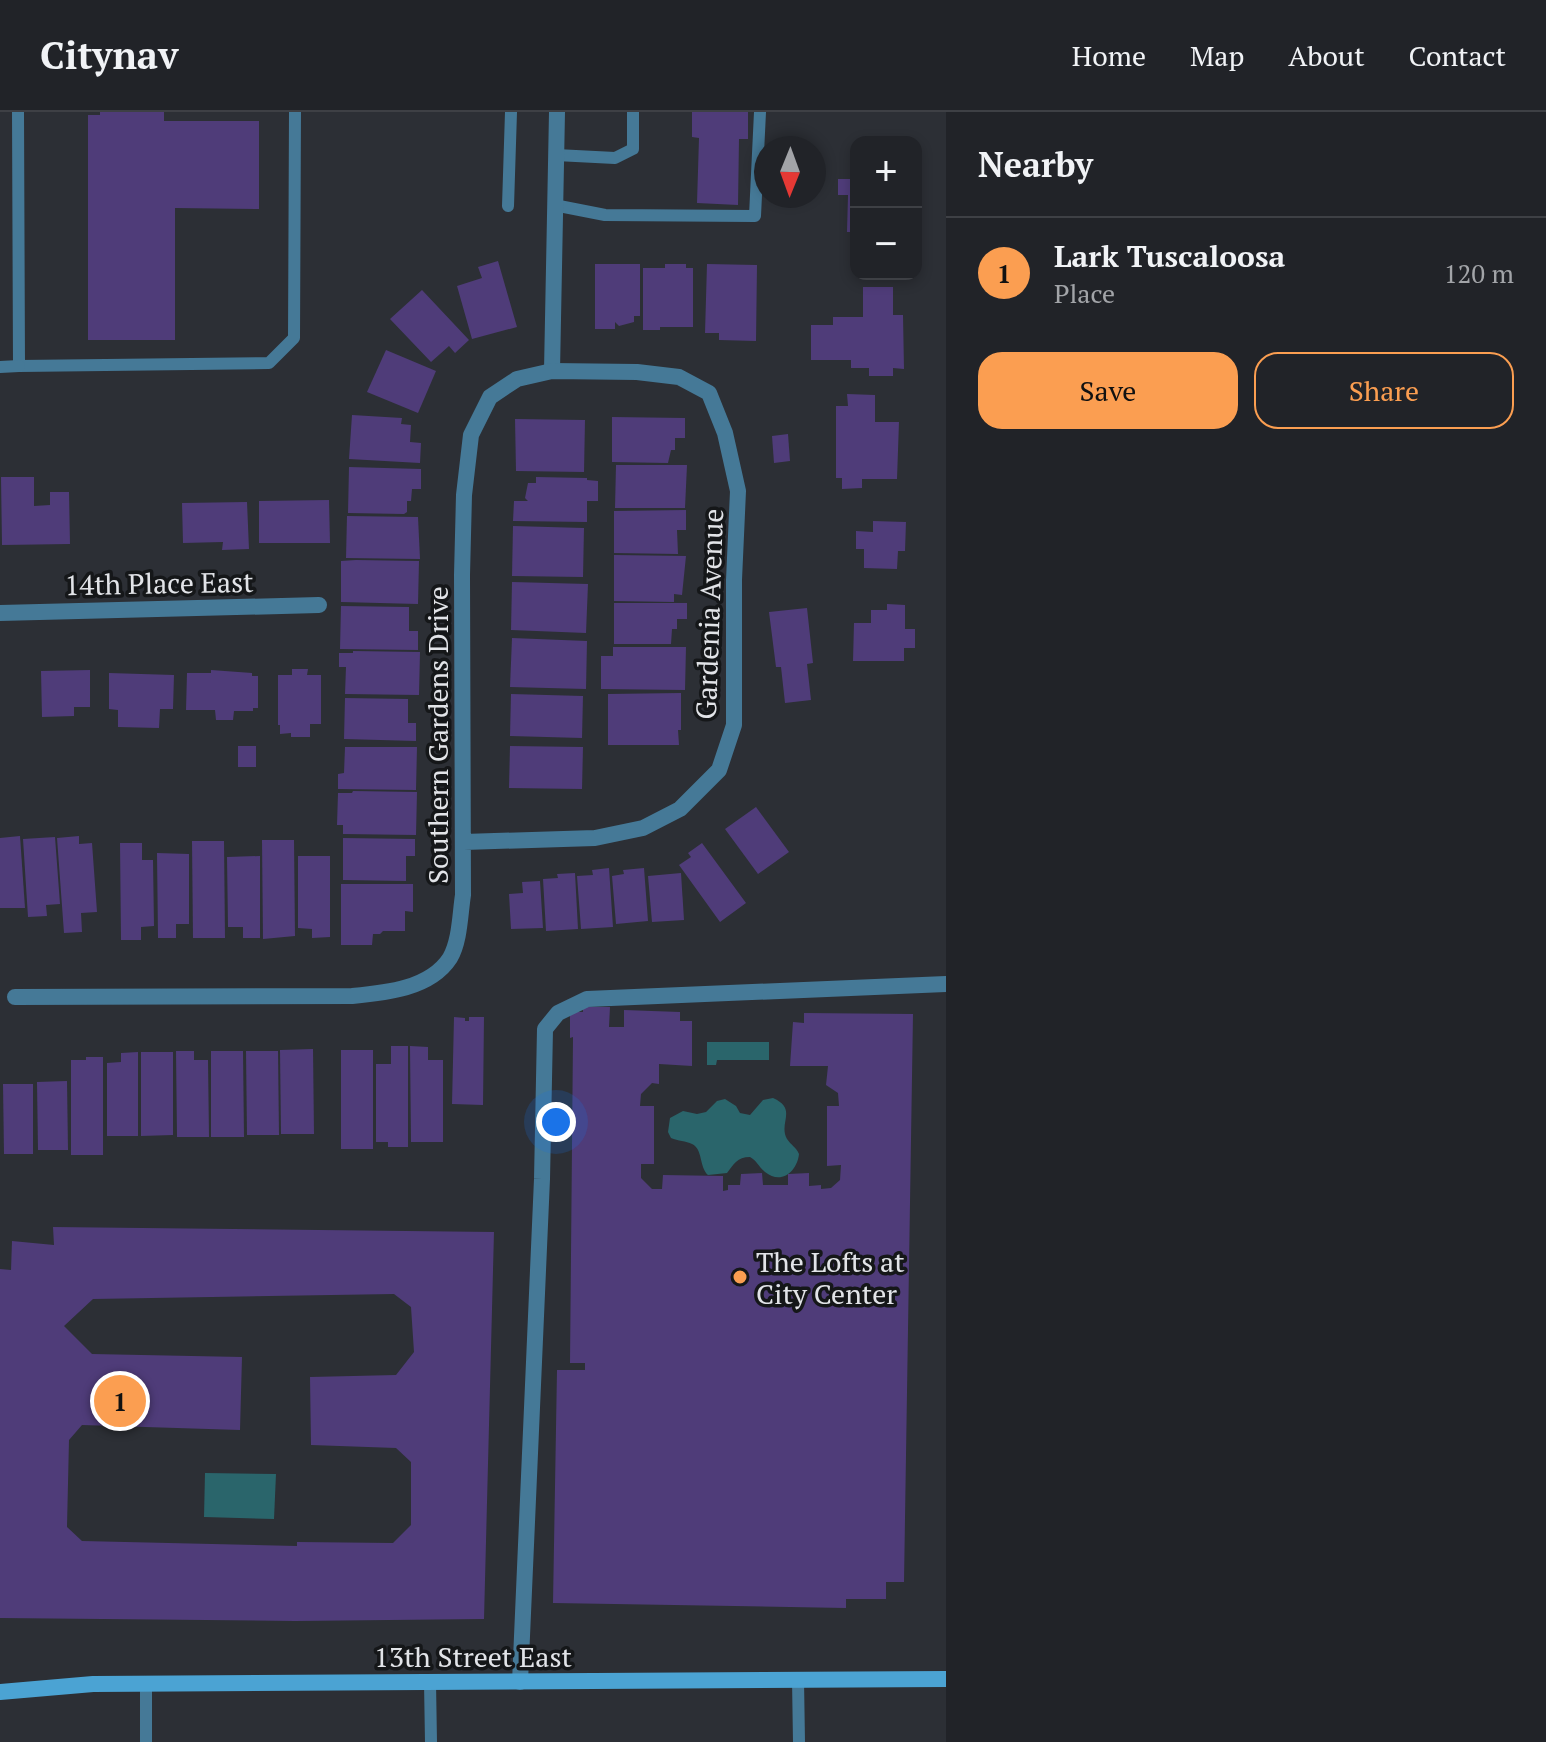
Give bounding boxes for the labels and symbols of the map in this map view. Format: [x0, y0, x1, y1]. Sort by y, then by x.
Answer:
north arrow [754, 136, 826, 208]
street label: Gardenia Avenue [687, 508, 731, 720]
street label: 14th Place East [64, 563, 254, 603]
street label: Southern Gardens Drive [419, 586, 456, 884]
your location [536, 1102, 576, 1142]
place label: The Lofts at City Center [756, 1243, 905, 1312]
marker: The Lofts at City Center [731, 1268, 749, 1286]
pin: 1 [94, 1371, 146, 1431]
street label: 13th Street East [374, 1638, 573, 1675]

